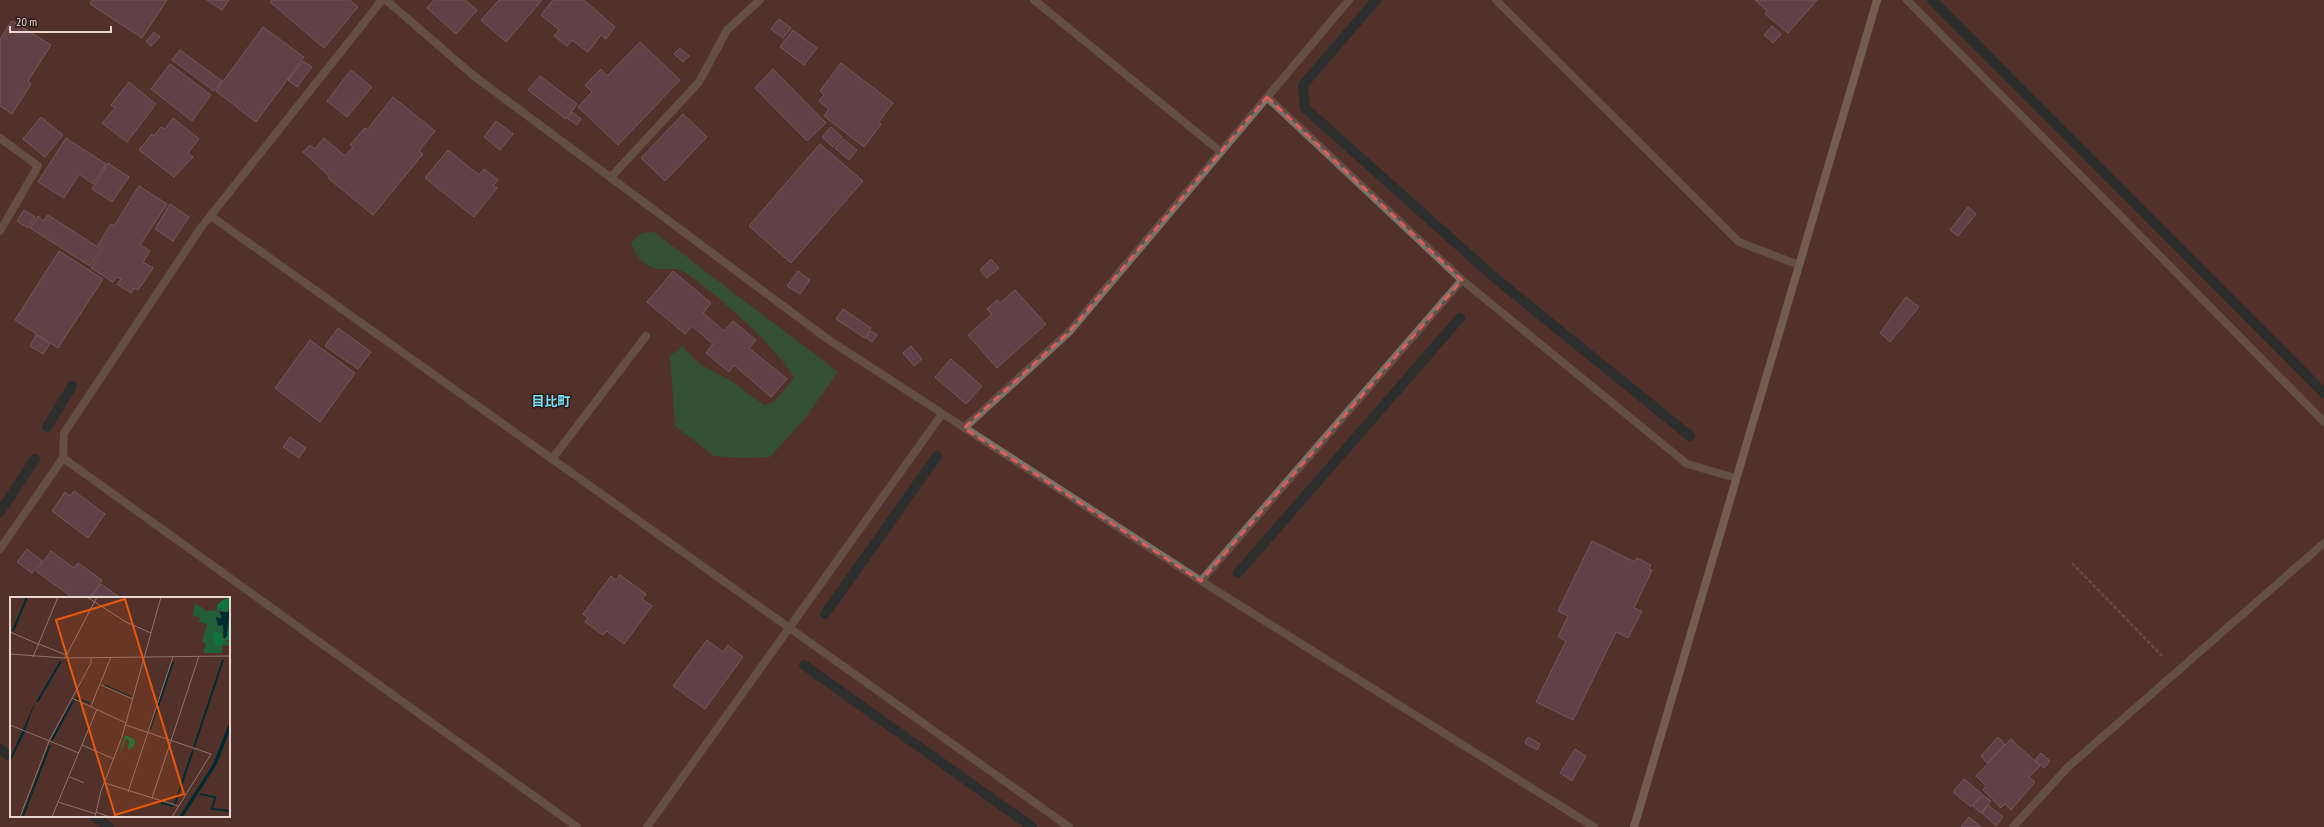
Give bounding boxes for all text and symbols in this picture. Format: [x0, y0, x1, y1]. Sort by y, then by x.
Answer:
scale bar [10, 8, 111, 34]
text: 20 m [16, 14, 37, 29]
district label: 目比町 [531, 393, 571, 410]
inset map [10, 597, 230, 817]

